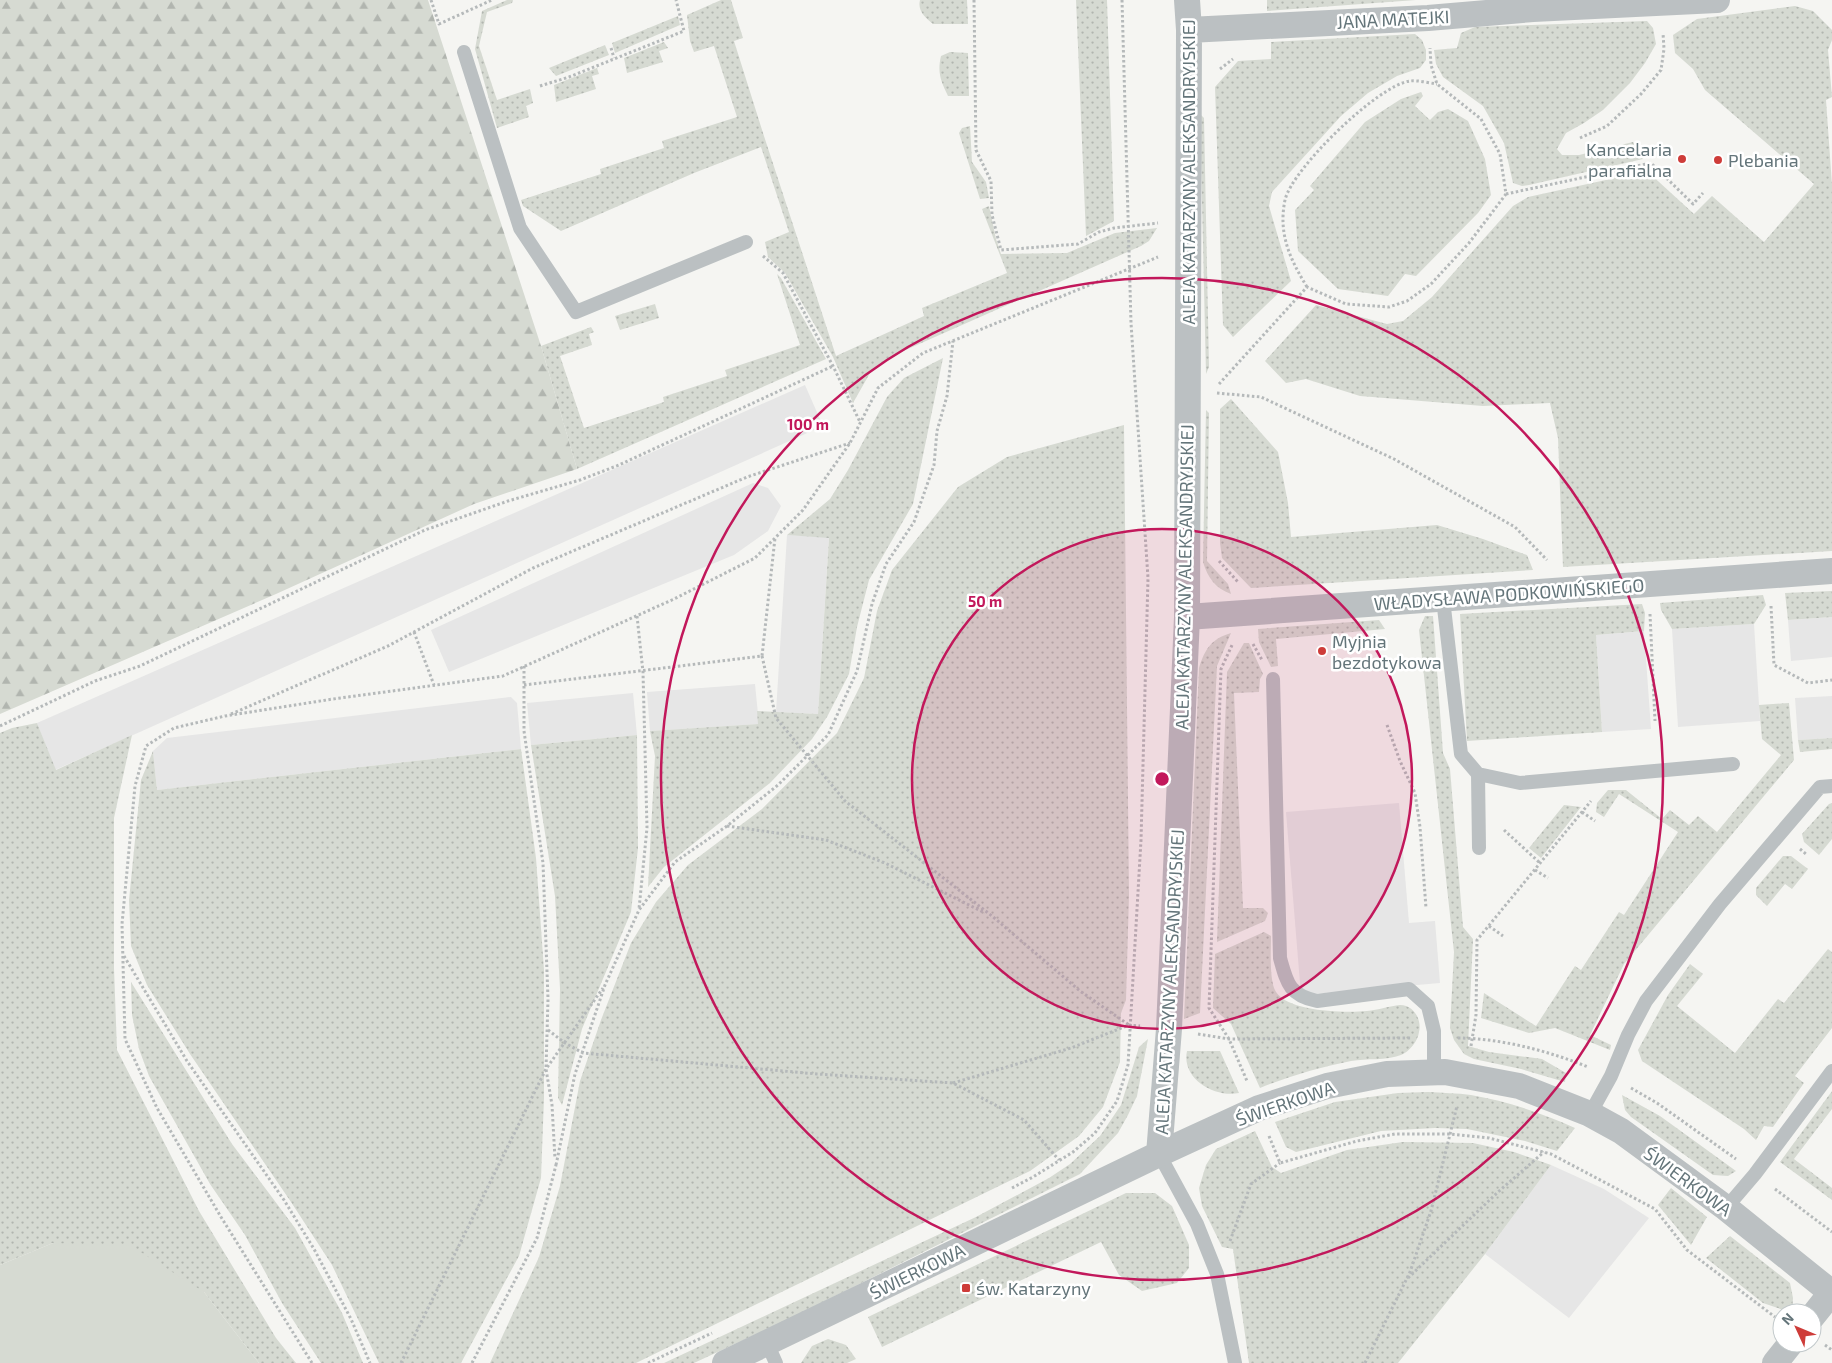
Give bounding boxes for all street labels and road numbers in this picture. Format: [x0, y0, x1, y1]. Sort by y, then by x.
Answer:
street label: JANA MATEJKI [1336, 5, 1450, 33]
street label: ALEJA KATARZYNY ALEKSANDRYJSKIEJ [1177, 19, 1199, 325]
street label: ALEJA KATARZYNY ALEKSANDRYJSKIEJ [1170, 424, 1198, 730]
street label: WŁADYSŁAWA PODKOWIŃSKIEGO [1373, 574, 1645, 614]
street label: ALEJA KATARZYNY ALEKSANDRYJSKIEJ [1150, 829, 1188, 1135]
street label: ŚWIERKOWA [1233, 1076, 1338, 1130]
street label: ŚWIERKOWA [1640, 1142, 1737, 1221]
street label: ŚWIERKOWA [866, 1238, 969, 1304]

